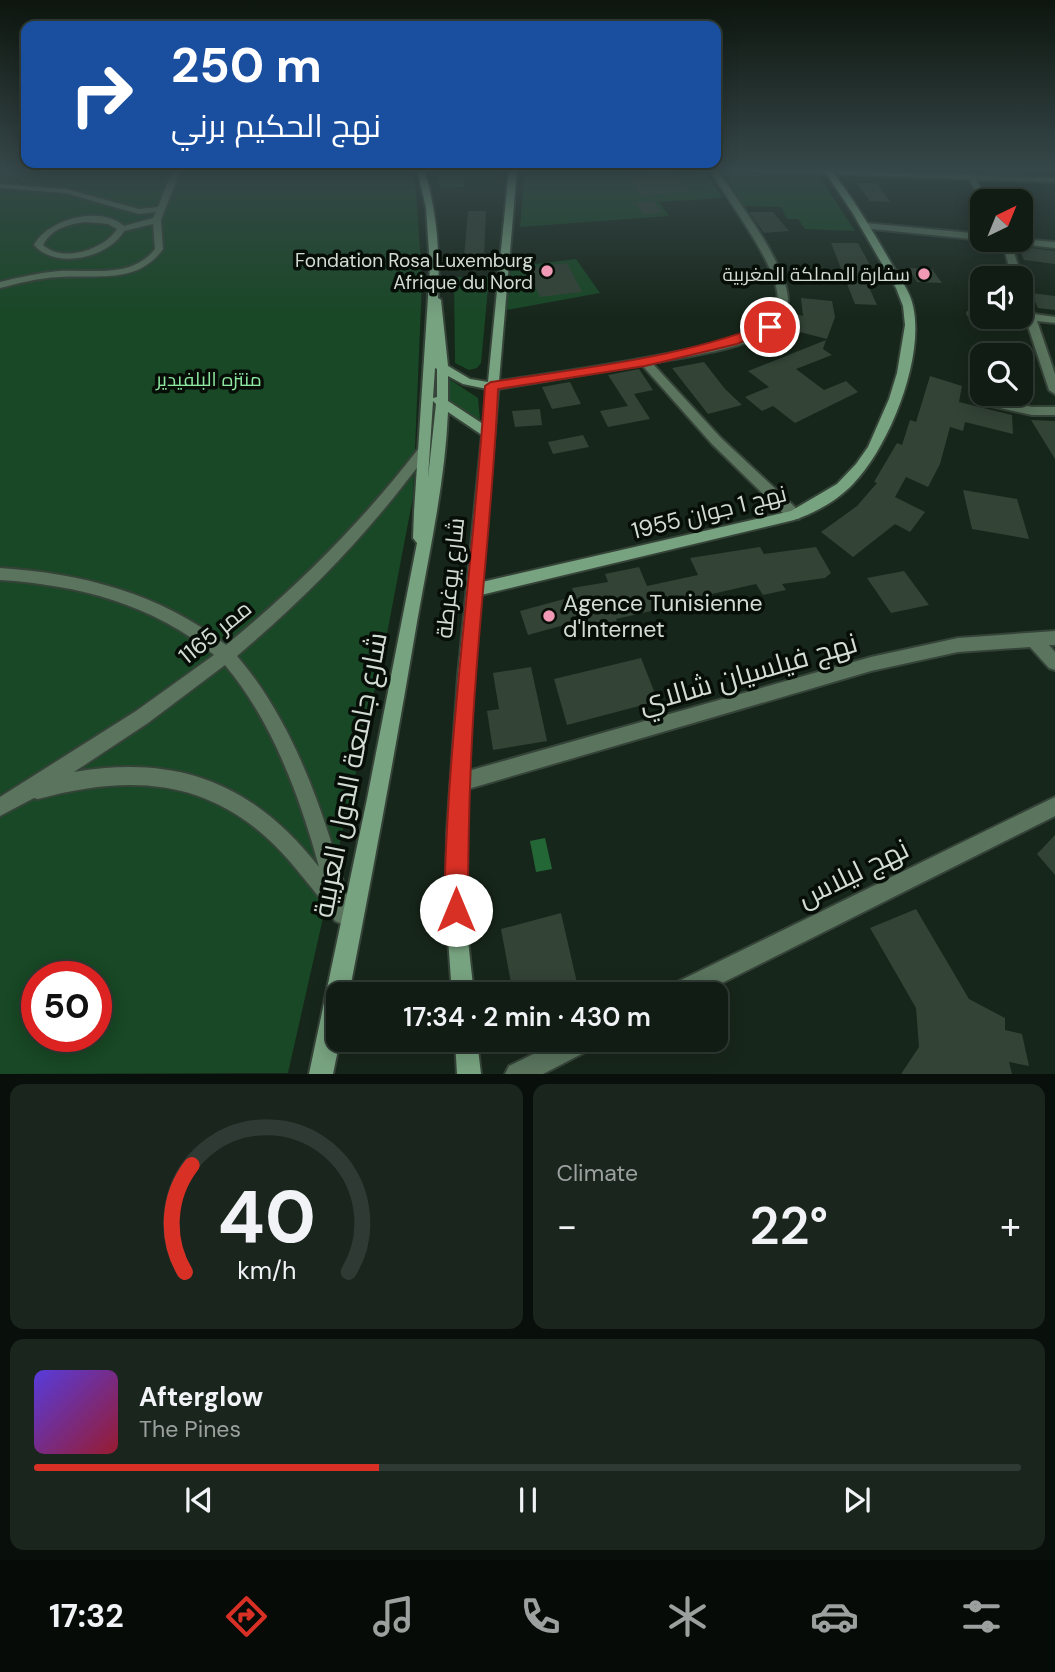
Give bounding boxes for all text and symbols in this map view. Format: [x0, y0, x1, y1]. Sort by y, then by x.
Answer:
text: 250 m [171, 33, 322, 97]
icon: right [56, 49, 147, 140]
text: نهج الحكيم برني [171, 105, 381, 147]
north arrow [970, 189, 1032, 252]
map controls [970, 189, 1033, 406]
place label: Fondation Rosa Luxemburg Afrique du Nord [295, 248, 533, 295]
place label: سفارة المملكة المغربية [722, 262, 910, 287]
marker: Fondation Rosa Luxemburg Afrique du Nord [539, 263, 555, 279]
marker: سفارة المملكة المغربية [916, 266, 932, 282]
button: sound [970, 266, 1033, 329]
pin [740, 297, 800, 357]
icon: arrive [751, 308, 789, 346]
button: search [970, 343, 1033, 406]
park label: منتزه البلفيدير [155, 367, 262, 392]
street label: نهج 1 جوان 1955 [628, 478, 790, 547]
street label: شارع يوغرطة [429, 516, 472, 640]
place label: Agence Tunisienne d'Internet [563, 588, 763, 644]
street label: ممر 1165 [172, 593, 258, 671]
marker: Agence Tunisienne d'Internet [541, 608, 557, 624]
street label: نهج فيلسيان شالاي [634, 624, 863, 725]
street label: شارع جامعة الدول العربية [304, 629, 396, 921]
street label: نهج ليلاس [791, 830, 915, 916]
position arrow [419, 873, 493, 947]
speed limit sign: 50 [21, 961, 112, 1052]
text: 17:34 · 2 min · 430 m [403, 1000, 651, 1034]
text: Climate [557, 1158, 638, 1188]
text: 40 [217, 1171, 316, 1266]
text: 22° [749, 1192, 828, 1260]
text: − [557, 1201, 577, 1251]
text: + [1000, 1201, 1021, 1251]
text: km/h [237, 1254, 296, 1287]
text: Afterglow [139, 1380, 263, 1414]
text: The Pines [139, 1414, 241, 1444]
icon: previous [180, 1481, 218, 1519]
icon: pause [509, 1481, 547, 1519]
icon: next [838, 1481, 876, 1519]
icon: directions [222, 1592, 271, 1641]
icon: music [369, 1592, 418, 1641]
icon: phone [516, 1592, 565, 1641]
icon: climate [663, 1592, 712, 1641]
icon: car [810, 1592, 859, 1641]
icon: filters [957, 1592, 1006, 1641]
text: 17:32 [49, 1595, 124, 1637]

